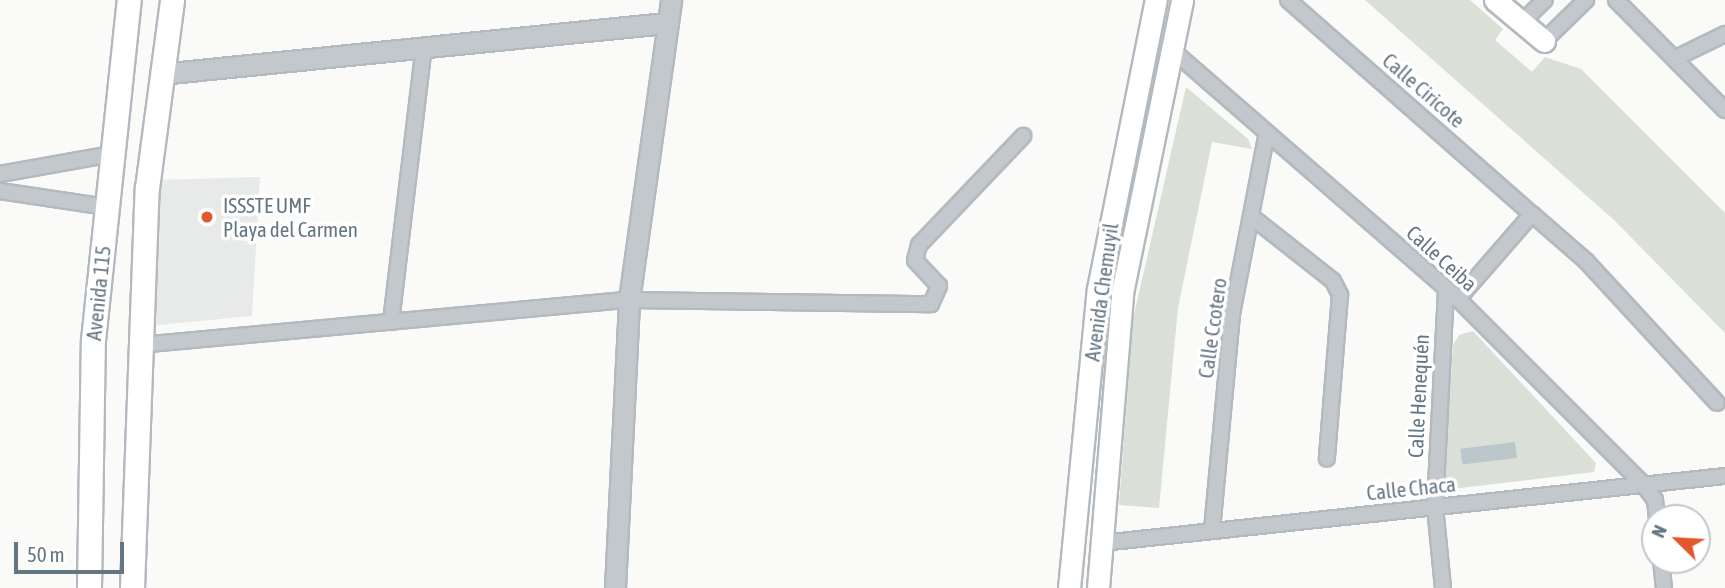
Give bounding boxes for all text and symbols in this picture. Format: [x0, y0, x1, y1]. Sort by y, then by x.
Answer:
street label: Calle Ciricote [1378, 47, 1470, 133]
place label: ISSSTE UMF Playa del Carmen [223, 192, 358, 242]
marker: ISSSTE UMF Playa del Carmen [197, 207, 217, 227]
street label: Calle Ceiba [1402, 220, 1482, 296]
street label: Avenida Chemuyil [1079, 221, 1123, 363]
street label: Avenida 115 [80, 244, 116, 342]
street label: Calle Ccotero [1192, 276, 1232, 380]
street label: Calle Henequén [1402, 334, 1434, 458]
street label: Calle Chaca [1365, 471, 1457, 505]
north arrow [1641, 504, 1711, 574]
text: N [1646, 522, 1671, 541]
scale bar [18, 528, 128, 572]
text: 50 m [27, 542, 65, 566]

